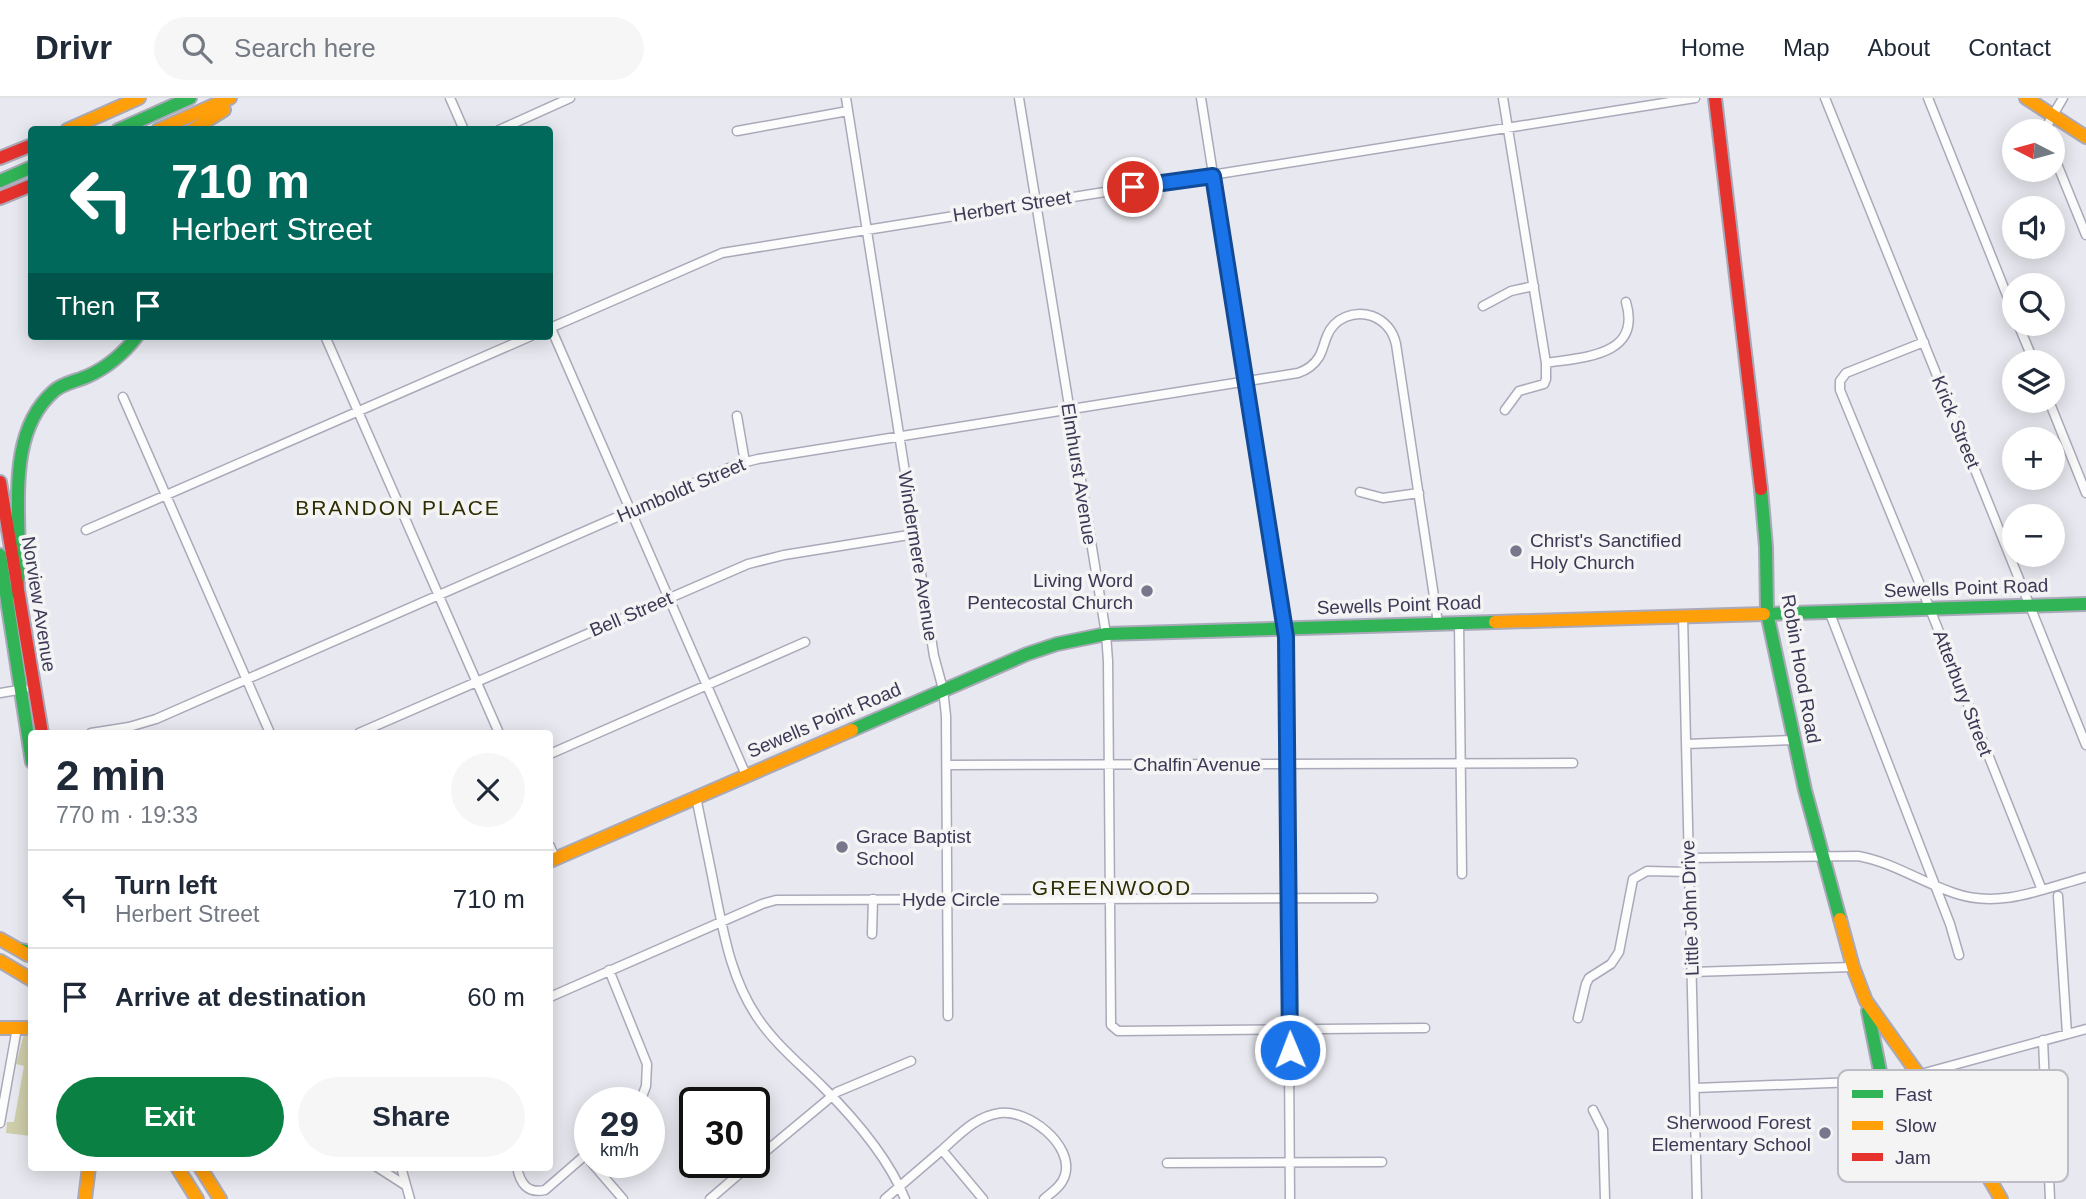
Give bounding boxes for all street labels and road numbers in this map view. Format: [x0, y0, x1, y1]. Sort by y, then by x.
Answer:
street label: Herbert Street [951, 186, 1073, 226]
street label: Krick Street [1928, 373, 1984, 472]
street label: Elmhurst Avenue [1057, 402, 1101, 546]
street label: Humboldt Street [614, 453, 749, 526]
street label: Windermere Avenue [894, 470, 942, 642]
street label: Norview Avenue [18, 535, 60, 673]
street label: Sewells Point Road [1883, 575, 2049, 601]
street label: Bell Street [587, 587, 676, 641]
street label: Sewells Point Road [1316, 592, 1482, 618]
street label: Robin Hood Road [1778, 593, 1824, 745]
street label: Atterbury Street [1929, 627, 1997, 760]
street label: Sewells Point Road [744, 678, 904, 762]
street label: Chalfin Avenue [1133, 754, 1261, 775]
street label: Little John Drive [1677, 840, 1703, 976]
street label: Hyde Circle [902, 889, 1000, 910]

